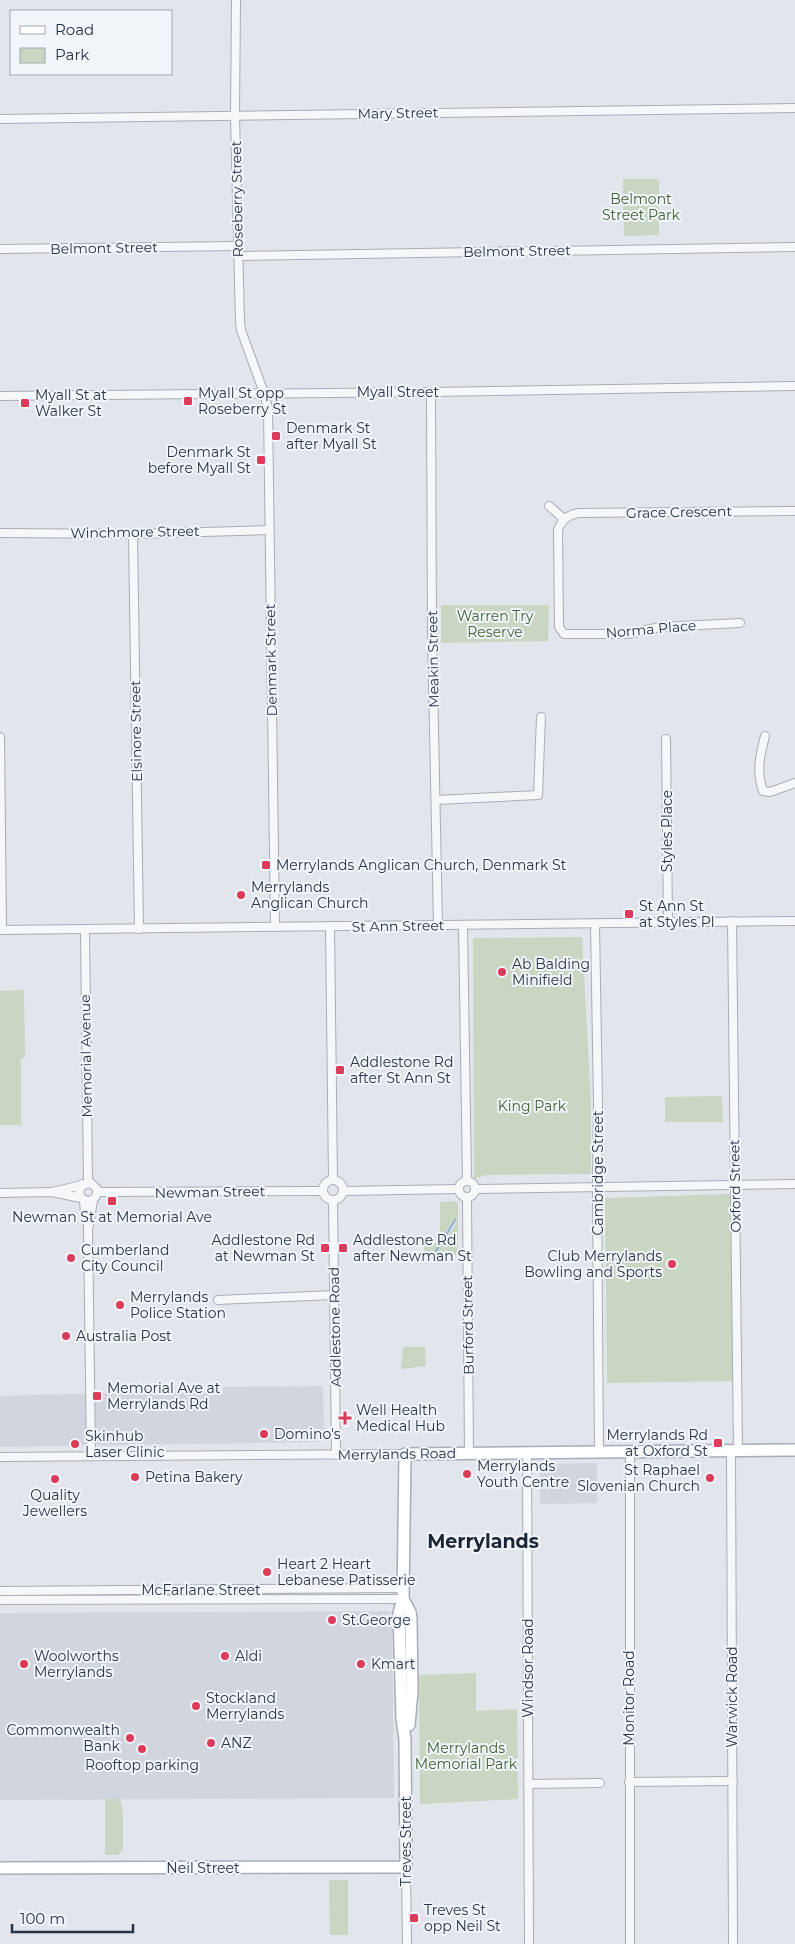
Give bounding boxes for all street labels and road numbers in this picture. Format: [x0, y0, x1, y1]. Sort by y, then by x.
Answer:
street label: Mary Street [357, 103, 439, 123]
street label: Roseberry Street [227, 140, 247, 258]
street label: Belmont Street [50, 238, 158, 258]
street label: Belmont Street [463, 241, 571, 261]
street label: Myall Street [357, 383, 440, 401]
street label: Grace Crescent [626, 502, 732, 522]
street label: Winchmore Street [70, 522, 200, 542]
street label: Denmark Street [261, 603, 281, 716]
street label: Meakin Street [423, 610, 443, 708]
street label: Norma Place [605, 616, 697, 642]
street label: Elsinore Street [126, 680, 146, 782]
street label: Styles Place [658, 790, 676, 872]
street label: St Ann Street [351, 916, 445, 936]
street label: Memorial Avenue [76, 994, 96, 1118]
street label: Cambridge Street [589, 1110, 607, 1236]
street label: Oxford Street [725, 1139, 745, 1233]
street label: Newman Street [155, 1182, 266, 1202]
street label: Addlestone Road [325, 1267, 345, 1387]
street label: Burford Street [458, 1275, 478, 1375]
street label: Merrylands Road [338, 1444, 456, 1464]
street label: McFarlane Street [141, 1581, 261, 1599]
street label: Windsor Road [519, 1618, 537, 1718]
street label: Warwick Road [723, 1646, 741, 1748]
street label: Monitor Road [620, 1650, 638, 1746]
street label: Treves Street [397, 1796, 415, 1886]
street label: Neil Street [166, 1859, 240, 1877]

